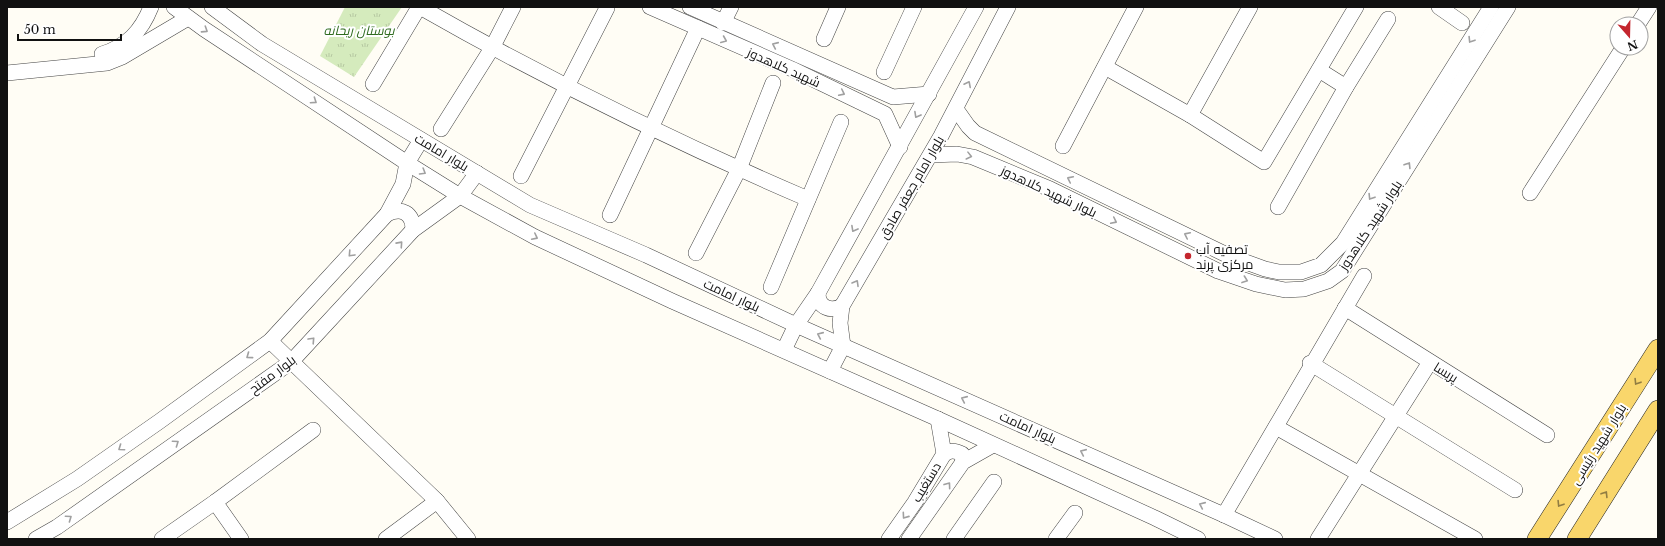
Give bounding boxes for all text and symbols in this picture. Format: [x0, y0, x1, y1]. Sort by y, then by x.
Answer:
scale bar [18, 16, 121, 42]
north arrow [1609, 16, 1649, 56]
text: 50 m [24, 22, 56, 37]
park label: بوستان ریحانه [323, 22, 396, 39]
one-way arrow [201, 25, 208, 33]
one-way arrow [720, 35, 727, 43]
one-way arrow [1468, 36, 1476, 43]
text: N [1625, 37, 1640, 54]
one-way arrow [772, 42, 779, 50]
street label: شهید کلاهدوز [744, 43, 823, 91]
one-way arrow [964, 81, 971, 88]
one-way arrow [838, 88, 846, 96]
one-way arrow [310, 96, 317, 104]
one-way arrow [915, 111, 922, 118]
street label: بلوار امامت [412, 130, 472, 175]
street label: بلوار امام جعفر صادق [875, 133, 949, 242]
one-way arrow [966, 152, 973, 160]
street label: بلوار شهید کلاهدوز [997, 161, 1100, 221]
one-way arrow [1404, 162, 1411, 169]
one-way arrow [419, 167, 426, 175]
one-way arrow [1066, 176, 1074, 184]
street label: بلوار شهید کلاهدوز [1334, 177, 1406, 274]
one-way arrow [1369, 193, 1376, 200]
one-way arrow [1109, 216, 1117, 224]
one-way arrow [852, 225, 859, 232]
one-way arrow [531, 232, 538, 240]
one-way arrow [1183, 232, 1191, 240]
one-way arrow [396, 241, 403, 249]
place label: تصفیه آب مرکزی پرند [1196, 241, 1253, 274]
one-way arrow [348, 249, 355, 257]
marker: تصفیه آب مرکزی پرند [1183, 251, 1193, 261]
street label: بلوار امامت [701, 275, 763, 316]
one-way arrow [1241, 275, 1248, 284]
one-way arrow [851, 280, 859, 287]
one-way arrow [816, 332, 824, 340]
one-way arrow [308, 337, 315, 345]
street label: بلوار مفتح [246, 351, 299, 398]
one-way arrow [247, 351, 254, 358]
street label: پریسا [1430, 358, 1462, 388]
one-way arrow [1634, 378, 1642, 385]
one-way arrow [961, 396, 969, 404]
street label: بلوار شهید رئیسی [1567, 400, 1630, 488]
street label: بلوار امامت [997, 407, 1059, 447]
one-way arrow [171, 441, 178, 448]
one-way arrow [118, 443, 125, 451]
one-way arrow [1080, 449, 1087, 457]
street label: دستغیب [908, 459, 945, 505]
one-way arrow [943, 482, 950, 489]
one-way arrow [1601, 491, 1608, 498]
one-way arrow [1557, 500, 1565, 507]
one-way arrow [1198, 502, 1206, 510]
one-way arrow [902, 512, 910, 519]
one-way arrow [65, 516, 72, 523]

